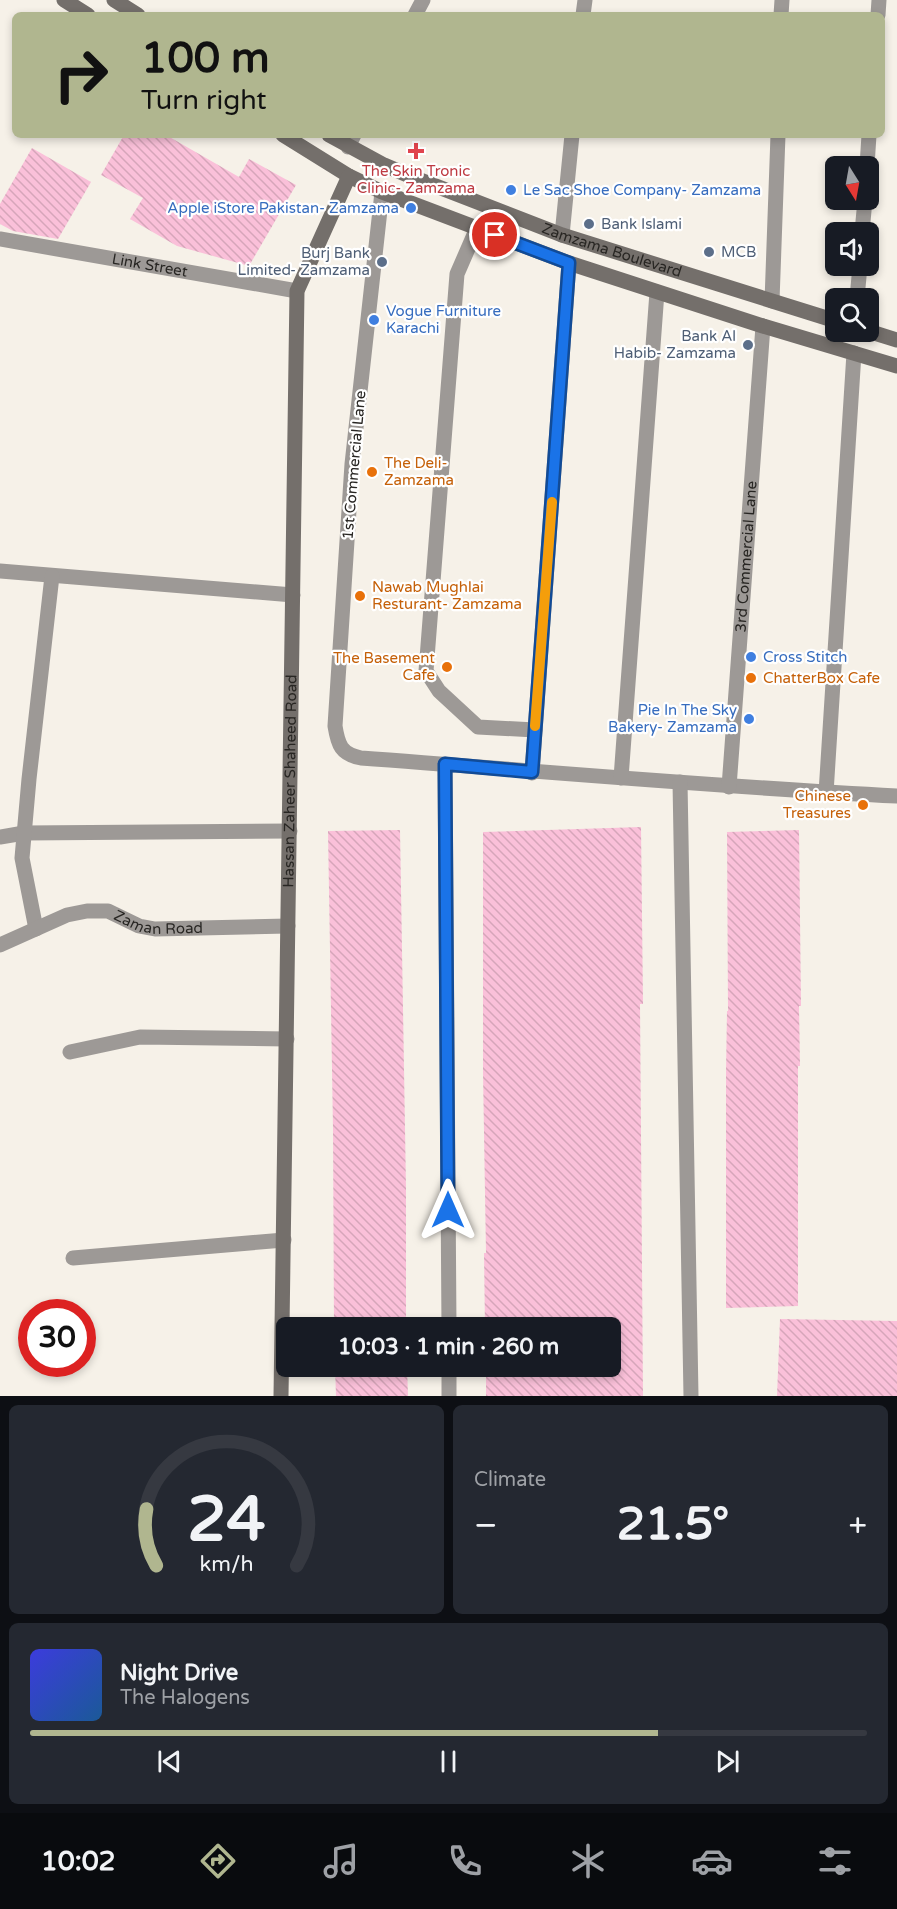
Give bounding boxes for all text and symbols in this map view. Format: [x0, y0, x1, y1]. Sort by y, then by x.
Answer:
text: 100 m [141, 33, 270, 84]
icon: right [42, 36, 120, 114]
text: Turn right [141, 84, 267, 117]
marker: The Skin Tronic Clinic- Zamzama [407, 142, 425, 160]
north arrow [825, 156, 879, 210]
map controls [825, 156, 879, 342]
place label: The Skin Tronic Clinic- Zamzama [357, 162, 475, 197]
place label: Le Sac Shoe Company- Zamzama [523, 181, 761, 199]
marker: Le Sac Shoe Company- Zamzama [504, 183, 518, 197]
place label: Apple iStore Pakistan- Zamzama [167, 199, 399, 217]
marker: Apple iStore Pakistan- Zamzama [404, 201, 418, 215]
pin [469, 209, 520, 260]
place label: Bank Islami [601, 215, 682, 233]
marker: Bank Islami [582, 217, 596, 231]
icon: arrive [478, 218, 511, 251]
street label: Zamzama Boulevard [539, 219, 684, 281]
button: sound [825, 222, 879, 276]
place label: MCB [721, 243, 756, 261]
place label: Burj Bank Limited- Zamzama [238, 244, 370, 279]
marker: MCB [702, 245, 716, 259]
street label: Link Street [110, 250, 189, 281]
marker: Burj Bank Limited- Zamzama [375, 255, 389, 269]
button: search [825, 288, 879, 342]
place label: Vogue Furniture Karachi [386, 302, 501, 337]
marker: Vogue Furniture Karachi [367, 313, 381, 327]
place label: Bank Al Habib- Zamzama [614, 327, 736, 362]
marker: Bank Al Habib- Zamzama [741, 338, 755, 352]
street label: 1st Commercial Lane [339, 390, 369, 540]
place label: The Deli- Zamzama [384, 454, 454, 489]
marker: The Deli- Zamzama [365, 465, 379, 479]
street label: 3rd Commercial Lane [731, 480, 761, 633]
place label: Nawab Mughlai Resturant- Zamzama [372, 578, 522, 613]
marker: Nawab Mughlai Resturant- Zamzama [353, 589, 367, 603]
place label: Cross Stitch [763, 648, 847, 666]
place label: The Basement Cafe [333, 649, 435, 684]
marker: Cross Stitch [744, 650, 758, 664]
marker: The Basement Cafe [440, 660, 454, 674]
place label: ChatterBox Cafe [763, 669, 880, 687]
marker: ChatterBox Cafe [744, 671, 758, 685]
street label: Hassan Zaheer Shaheed Road [279, 674, 300, 888]
place label: Pie In The Sky Bakery- Zamzama [608, 701, 737, 736]
marker: Pie In The Sky Bakery- Zamzama [742, 712, 756, 726]
place label: Chinese Treasures [783, 787, 851, 822]
marker: Chinese Treasures [856, 798, 870, 812]
street label: Zaman Road [111, 906, 203, 938]
position arrow [416, 1178, 480, 1242]
speed limit sign: 30 [18, 1299, 96, 1377]
text: 10:03 · 1 min · 260 m [338, 1334, 559, 1360]
text: Climate [474, 1468, 546, 1492]
text: 24 [187, 1483, 266, 1558]
text: 21.5° [617, 1498, 729, 1552]
text: − [474, 1506, 498, 1545]
text: + [848, 1506, 867, 1545]
text: km/h [200, 1552, 253, 1578]
text: Night Drive [120, 1660, 238, 1686]
text: The Halogens [120, 1686, 250, 1710]
icon: previous [153, 1745, 186, 1778]
icon: pause [432, 1745, 465, 1778]
icon: next [711, 1745, 744, 1778]
icon: directions [197, 1840, 239, 1882]
icon: music [320, 1840, 362, 1882]
icon: phone [444, 1840, 486, 1882]
icon: climate [567, 1840, 609, 1882]
icon: car [691, 1840, 733, 1882]
icon: filters [814, 1840, 856, 1882]
text: 10:02 [41, 1845, 116, 1878]

